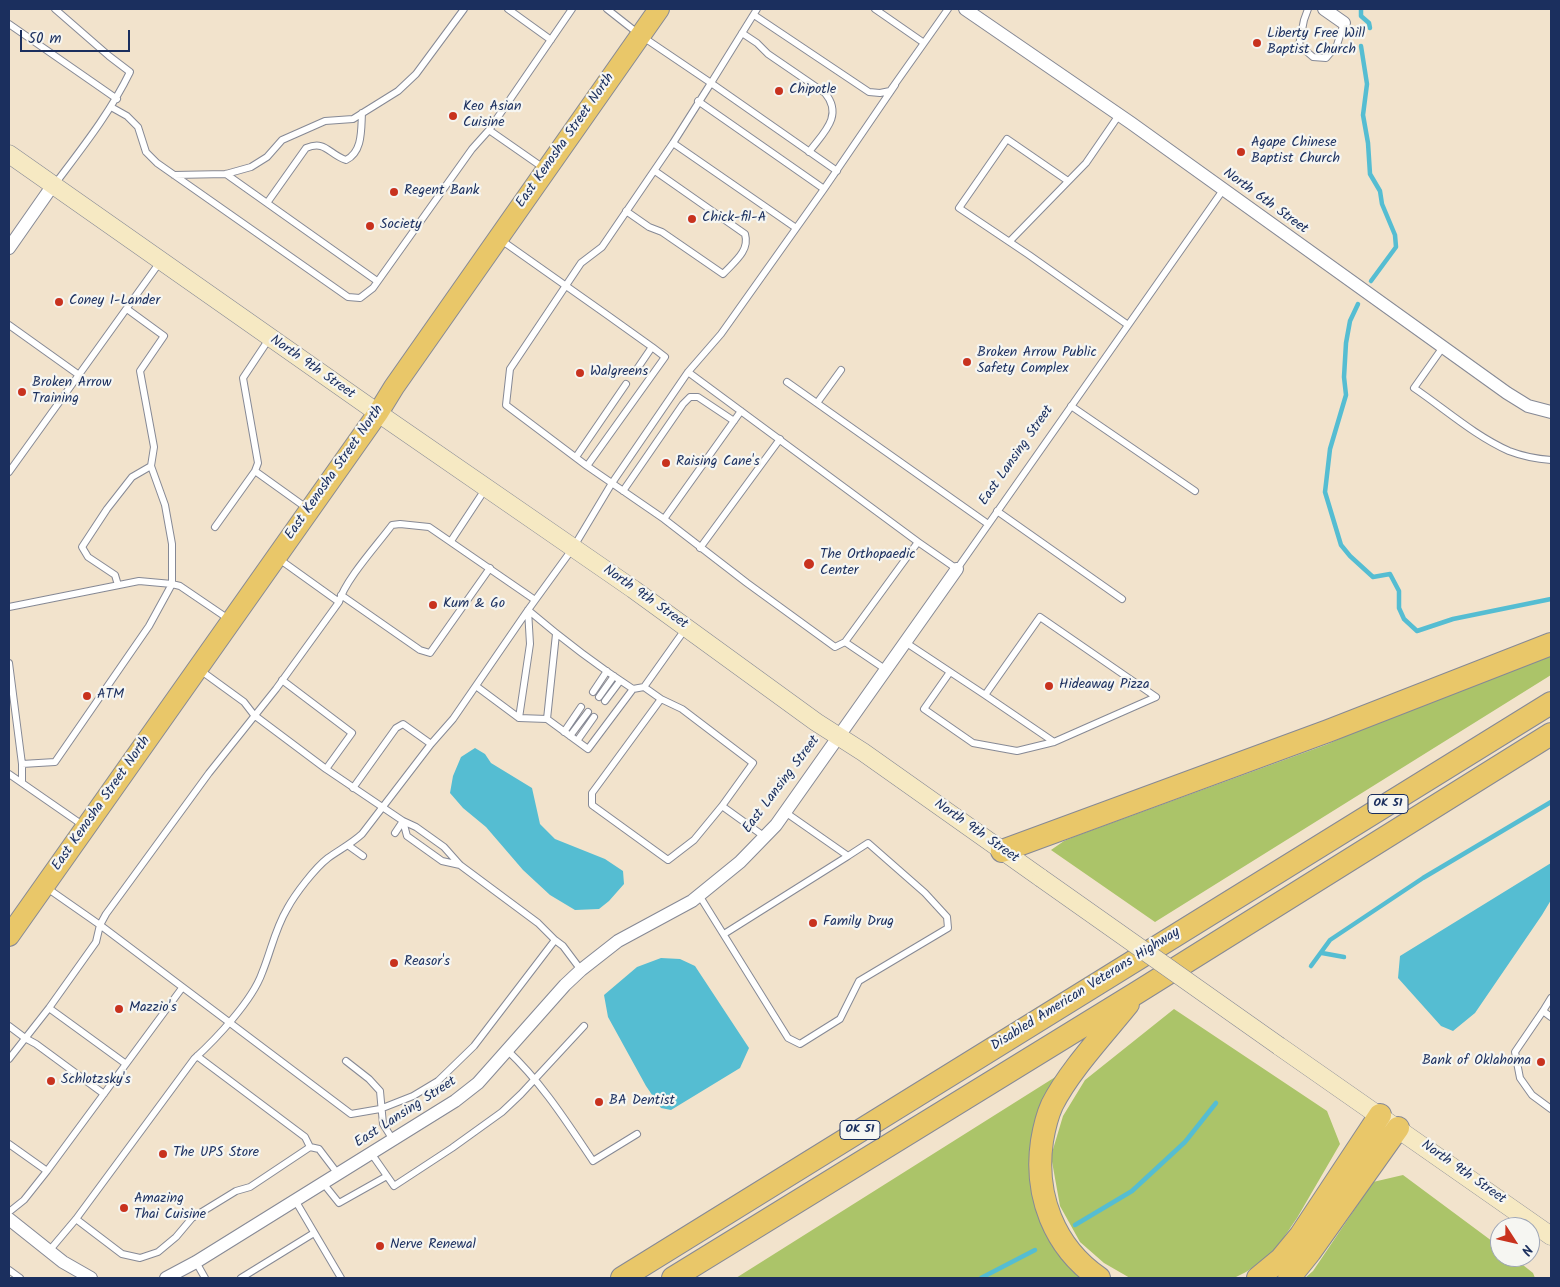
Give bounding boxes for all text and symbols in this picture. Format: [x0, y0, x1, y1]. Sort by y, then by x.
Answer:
scale bar [22, 20, 132, 52]
text: 50 m [28, 27, 62, 51]
place label: Liberty Free Will Baptist Church [1267, 27, 1365, 59]
marker: Liberty Free Will Baptist Church [1251, 37, 1263, 49]
street label: East Kenosha Street North [513, 71, 619, 211]
place label: Chipotle [789, 83, 836, 99]
marker: Chipotle [773, 85, 785, 97]
place label: Keo Asian Cuisine [463, 100, 521, 132]
marker: Keo Asian Cuisine [447, 110, 459, 122]
place label: Agape Chinese Baptist Church [1251, 136, 1340, 168]
marker: Agape Chinese Baptist Church [1235, 146, 1247, 158]
street label: North 6th Street [1219, 166, 1311, 238]
place label: Regent Bank [404, 184, 479, 200]
marker: Regent Bank [388, 186, 400, 198]
place label: Chick-fil-A [702, 211, 766, 227]
marker: Chick-fil-A [686, 213, 698, 225]
place label: Society [380, 218, 422, 234]
marker: Society [364, 220, 376, 232]
place label: Coney I-Lander [69, 294, 160, 310]
marker: Coney I-Lander [53, 296, 65, 308]
street label: North 9th Street [266, 332, 358, 404]
place label: Broken Arrow Public Safety Complex [977, 346, 1097, 378]
marker: Broken Arrow Public Safety Complex [961, 356, 973, 368]
place label: Walgreens [590, 365, 648, 381]
marker: Walgreens [574, 367, 586, 379]
place label: Broken Arrow Training [32, 376, 111, 408]
marker: Broken Arrow Training [16, 386, 28, 398]
street label: East Kenosha Street North [282, 403, 388, 543]
street label: East Lansing Street [976, 403, 1058, 509]
place label: Raising Cane's [676, 455, 760, 471]
marker: Raising Cane's [660, 457, 672, 469]
place label: The Orthopaedic Center [820, 548, 915, 580]
marker: The Orthopaedic Center [802, 557, 816, 571]
street label: North 9th Street [599, 562, 691, 634]
place label: Kum & Go [443, 597, 505, 613]
marker: Kum & Go [427, 599, 439, 611]
place label: Hideaway Pizza [1059, 678, 1150, 694]
marker: Hideaway Pizza [1043, 680, 1055, 692]
place label: ATM [97, 688, 124, 704]
marker: ATM [81, 690, 93, 702]
street label: East Lansing Street [740, 733, 824, 837]
street label: East Kenosha Street North [49, 734, 155, 874]
road number: OK 51 [1368, 794, 1408, 814]
street label: North 9th Street [930, 796, 1022, 868]
place label: Family Drug [823, 915, 894, 931]
marker: Family Drug [807, 917, 819, 929]
street label: Disabled American Veterans Highway [988, 925, 1184, 1055]
place label: Reasor's [404, 955, 450, 971]
marker: Reasor's [388, 957, 400, 969]
place label: Mazzio's [129, 1001, 177, 1017]
marker: Mazzio's [113, 1003, 125, 1015]
place label: Bank of Oklahoma [1422, 1054, 1531, 1070]
marker: Bank of Oklahoma [1535, 1056, 1547, 1068]
place label: Schlotzsky's [61, 1073, 131, 1089]
street label: East Lansing Street [352, 1074, 460, 1152]
marker: Schlotzsky's [45, 1075, 57, 1087]
place label: BA Dentist [609, 1094, 675, 1110]
marker: BA Dentist [593, 1096, 605, 1108]
road number: OK 51 [840, 1120, 880, 1140]
street label: North 9th Street [1417, 1137, 1509, 1209]
place label: The UPS Store [173, 1146, 259, 1162]
marker: The UPS Store [157, 1148, 169, 1160]
place label: Amazing Thai Cuisine [134, 1192, 206, 1224]
marker: Amazing Thai Cuisine [118, 1202, 130, 1214]
north arrow [1490, 1217, 1540, 1267]
place label: Nerve Renewal [390, 1238, 476, 1254]
marker: Nerve Renewal [374, 1240, 386, 1252]
text: N [1515, 1240, 1538, 1260]

